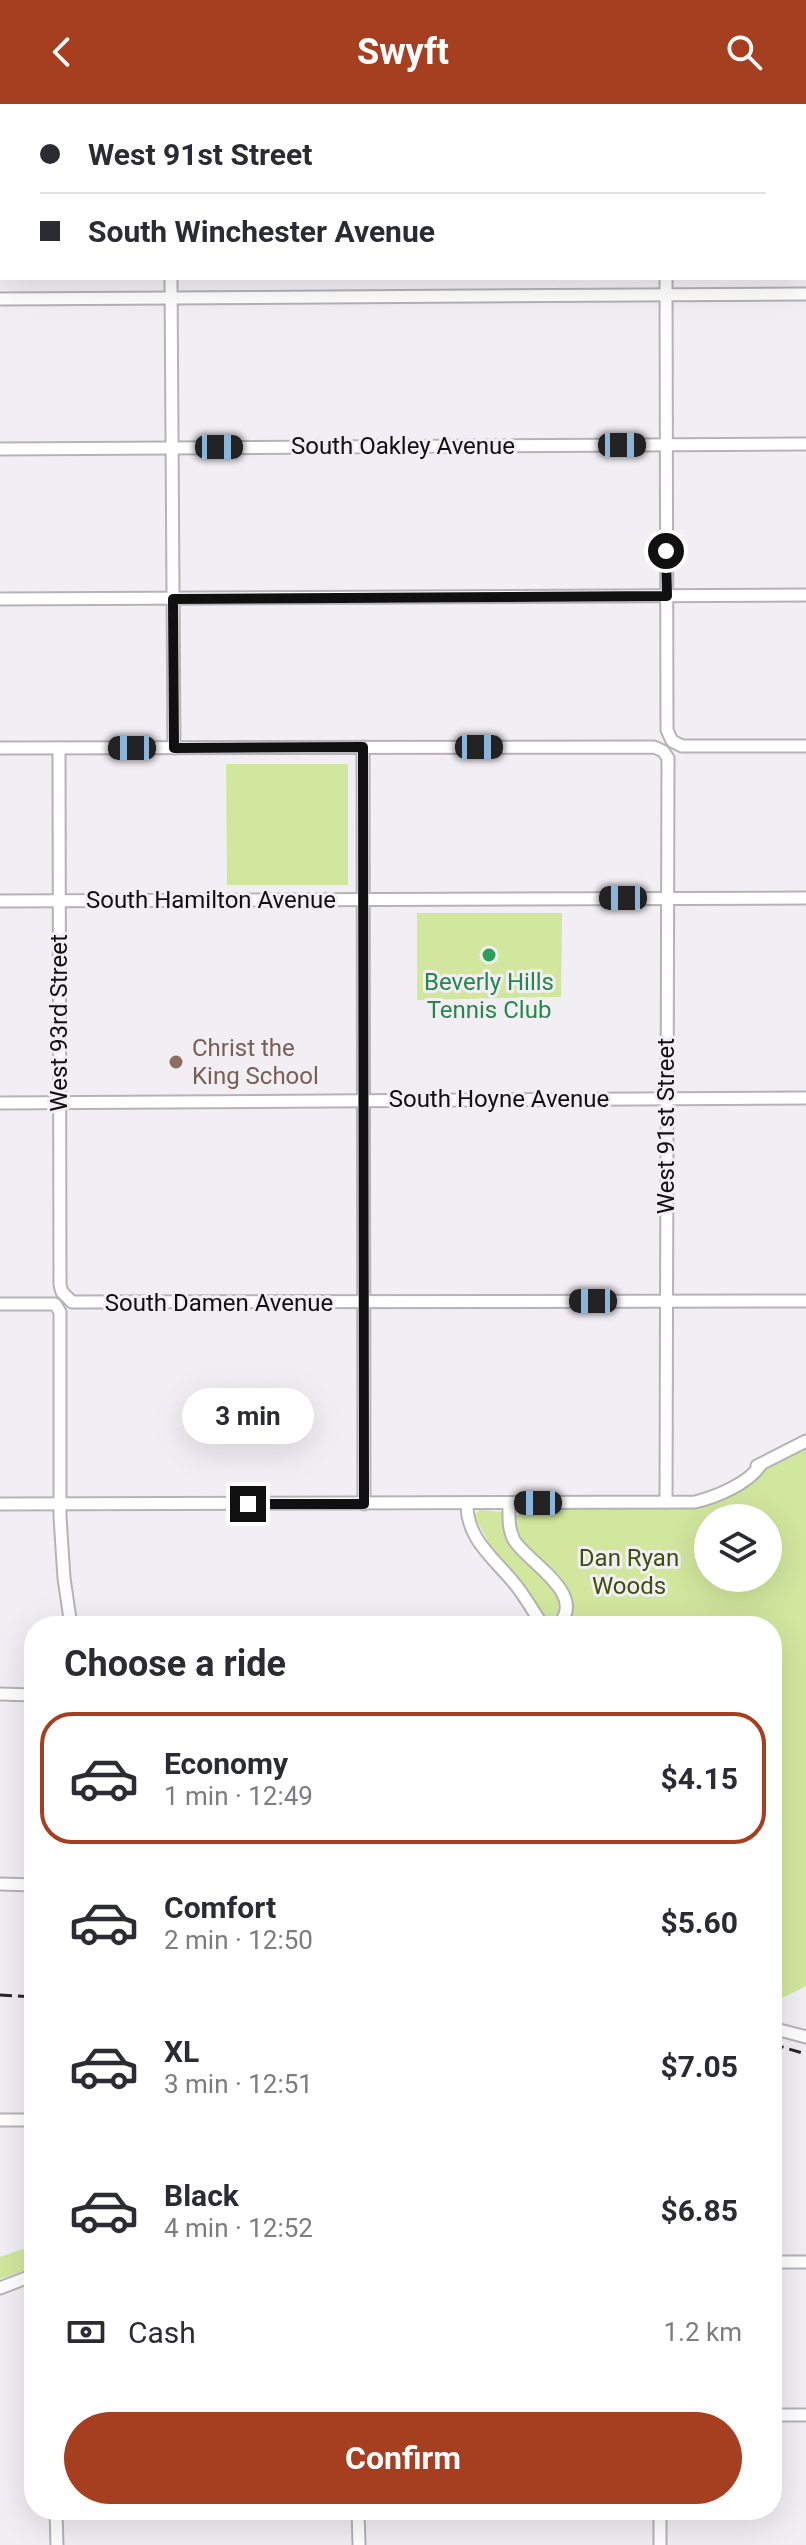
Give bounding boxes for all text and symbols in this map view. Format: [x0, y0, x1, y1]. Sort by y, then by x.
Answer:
icon: back [40, 30, 84, 74]
icon: search [722, 30, 766, 74]
text: Swyft [357, 31, 449, 73]
text: West 91st Street [88, 137, 312, 172]
text: South Winchester Avenue [88, 214, 435, 249]
street label: South Oakley Avenue [291, 432, 515, 460]
car [598, 433, 646, 457]
car [195, 435, 243, 459]
route start [648, 533, 684, 569]
car [455, 735, 503, 759]
car [108, 736, 156, 760]
street label: South Hamilton Avenue [86, 886, 336, 914]
car [599, 886, 647, 910]
street label: West 93rd Street [45, 934, 73, 1112]
marker: Beverly Hills Tennis Club [480, 946, 498, 964]
place label: Beverly Hills Tennis Club [424, 968, 554, 1024]
place label: Christ the King School [192, 1034, 319, 1090]
street label: West 91st Street [652, 1038, 680, 1214]
marker: Christ the King School [167, 1053, 185, 1071]
street label: South Hoyne Avenue [389, 1085, 609, 1113]
street label: South Damen Avenue [105, 1289, 333, 1317]
car [569, 1289, 617, 1313]
callout: 3 min [182, 1388, 314, 1444]
text: 3 min [215, 1401, 281, 1431]
route end [230, 1486, 266, 1522]
car [514, 1491, 562, 1515]
map controls [694, 1504, 782, 1592]
button: layers [694, 1504, 782, 1592]
park label: Dan Ryan Woods [579, 1544, 679, 1600]
text: Choose a ride [64, 1643, 286, 1685]
icon: car [68, 1742, 140, 1814]
text: Economy [164, 1746, 288, 1781]
text: $4.15 [660, 1761, 738, 1796]
text: 1 min · 12:49 [164, 1781, 313, 1811]
icon: car [68, 1886, 140, 1958]
text: Comfort [164, 1890, 276, 1925]
text: $5.60 [660, 1905, 738, 1940]
text: 2 min · 12:50 [164, 1925, 313, 1955]
icon: car [68, 2030, 140, 2102]
text: XL [164, 2034, 199, 2069]
text: $7.05 [660, 2049, 738, 2084]
text: 3 min · 12:51 [164, 2069, 313, 2099]
icon: car [68, 2174, 140, 2246]
text: Black [164, 2178, 239, 2213]
text: $6.85 [660, 2193, 738, 2228]
text: 4 min · 12:52 [164, 2213, 313, 2243]
icon: cash [64, 2310, 108, 2354]
text: Cash [128, 2315, 196, 2350]
text: 1.2 km [663, 2317, 742, 2347]
button: Confirm [64, 2412, 742, 2504]

